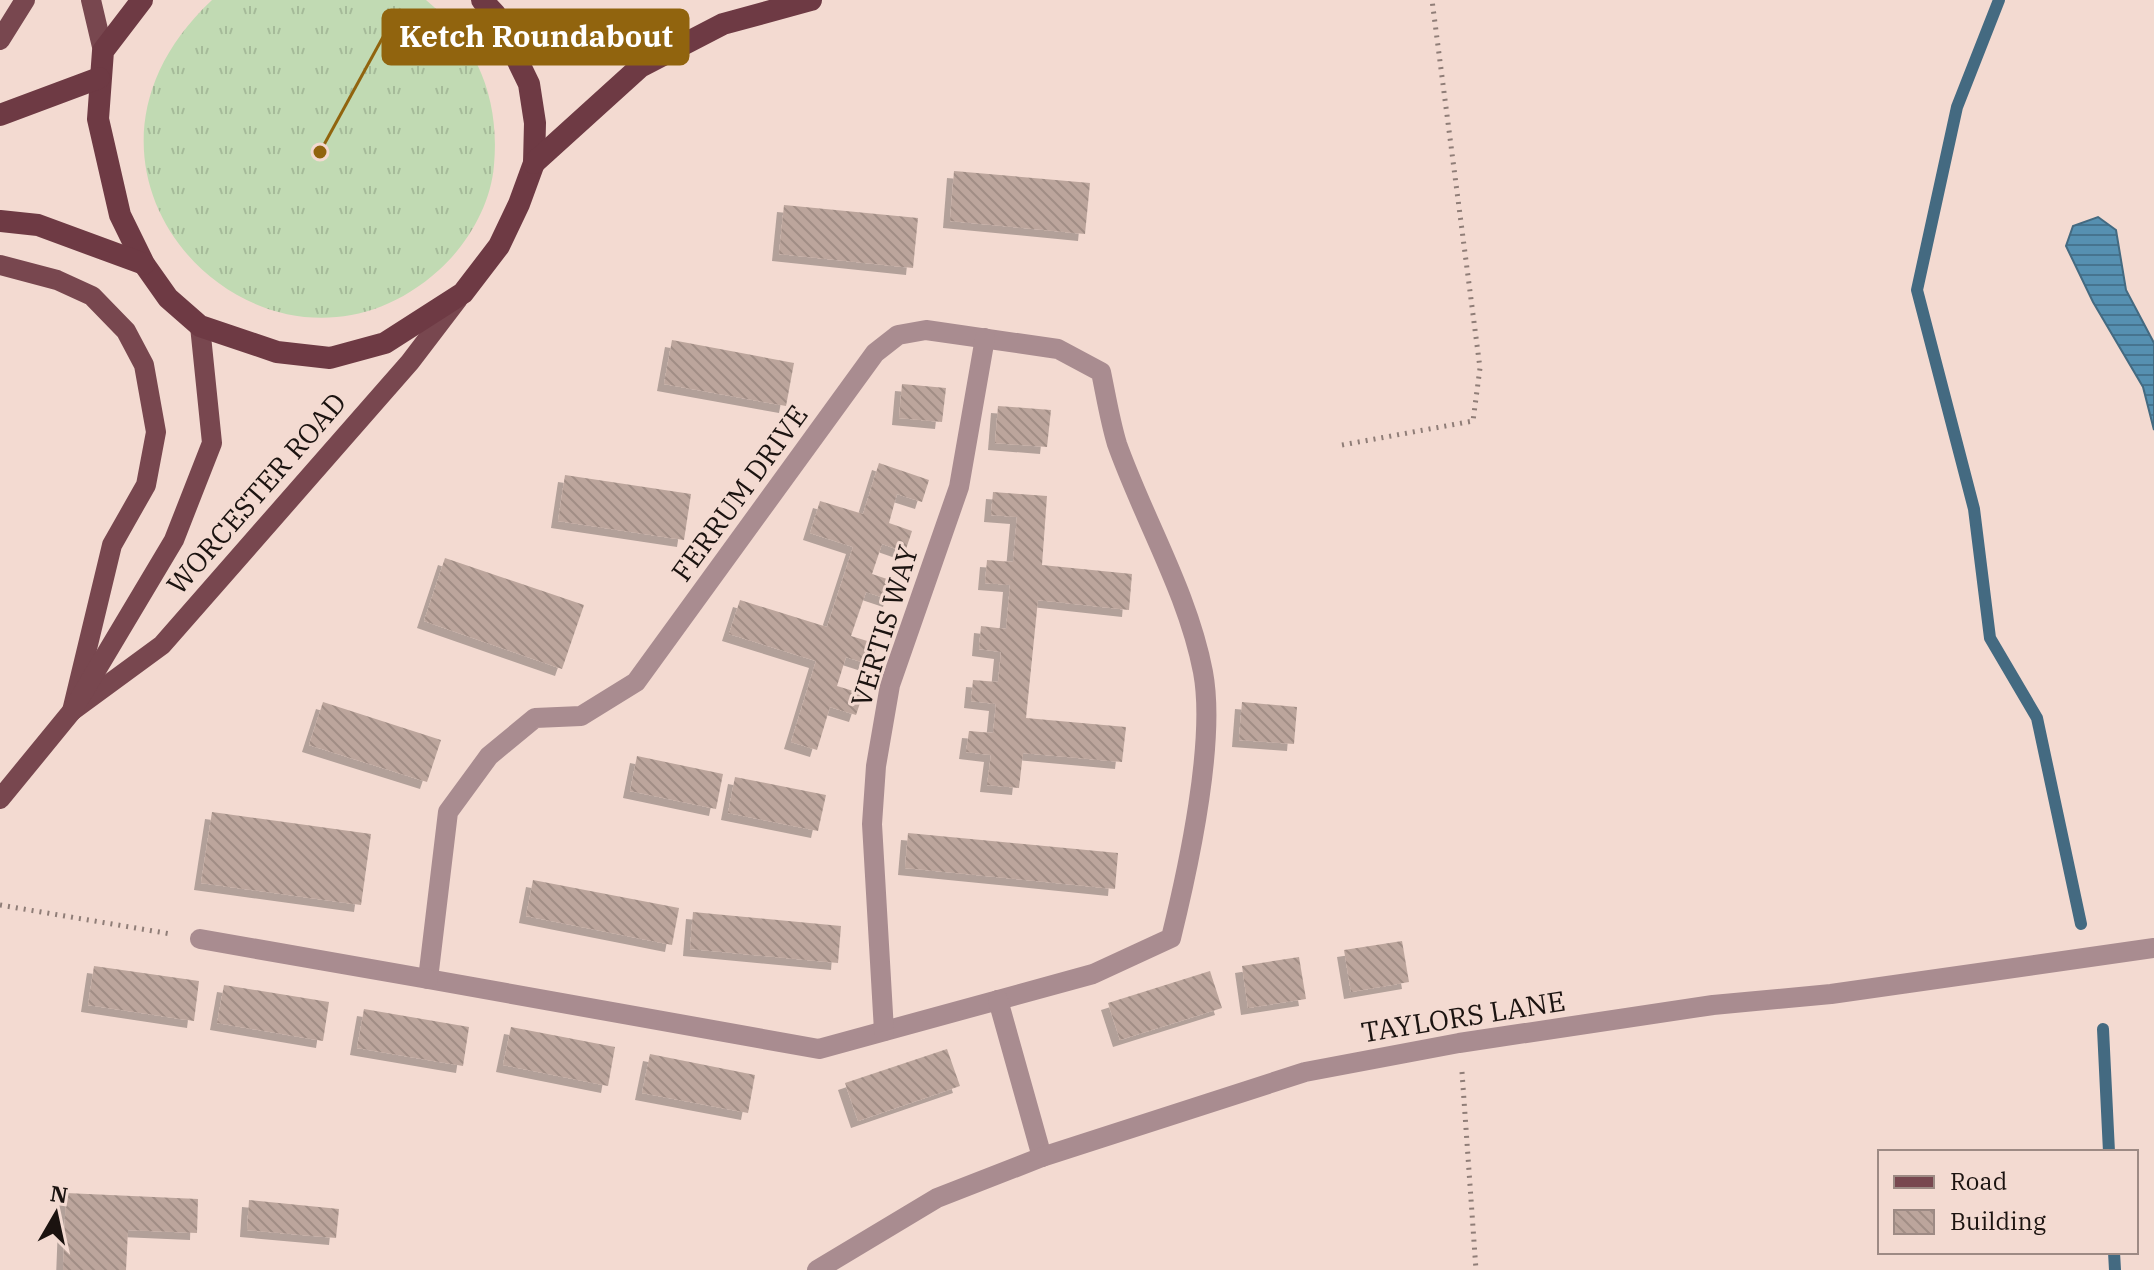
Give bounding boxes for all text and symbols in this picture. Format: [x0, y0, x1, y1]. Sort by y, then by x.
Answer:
callout: Ketch Roundabout [383, 10, 688, 64]
text: Ketch Roundabout [399, 16, 673, 55]
street label: WORCESTER ROAD [158, 384, 354, 602]
street label: FERRUM DRIVE [663, 398, 815, 588]
street label: VERTIS WAY [842, 540, 926, 711]
street label: TAYLORS LANE [1358, 982, 1568, 1050]
legend [1878, 1150, 2138, 1254]
text: Road [1950, 1165, 2007, 1197]
north arrow [16, 1174, 96, 1254]
text: N [48, 1178, 70, 1209]
text: Building [1950, 1205, 2046, 1237]

